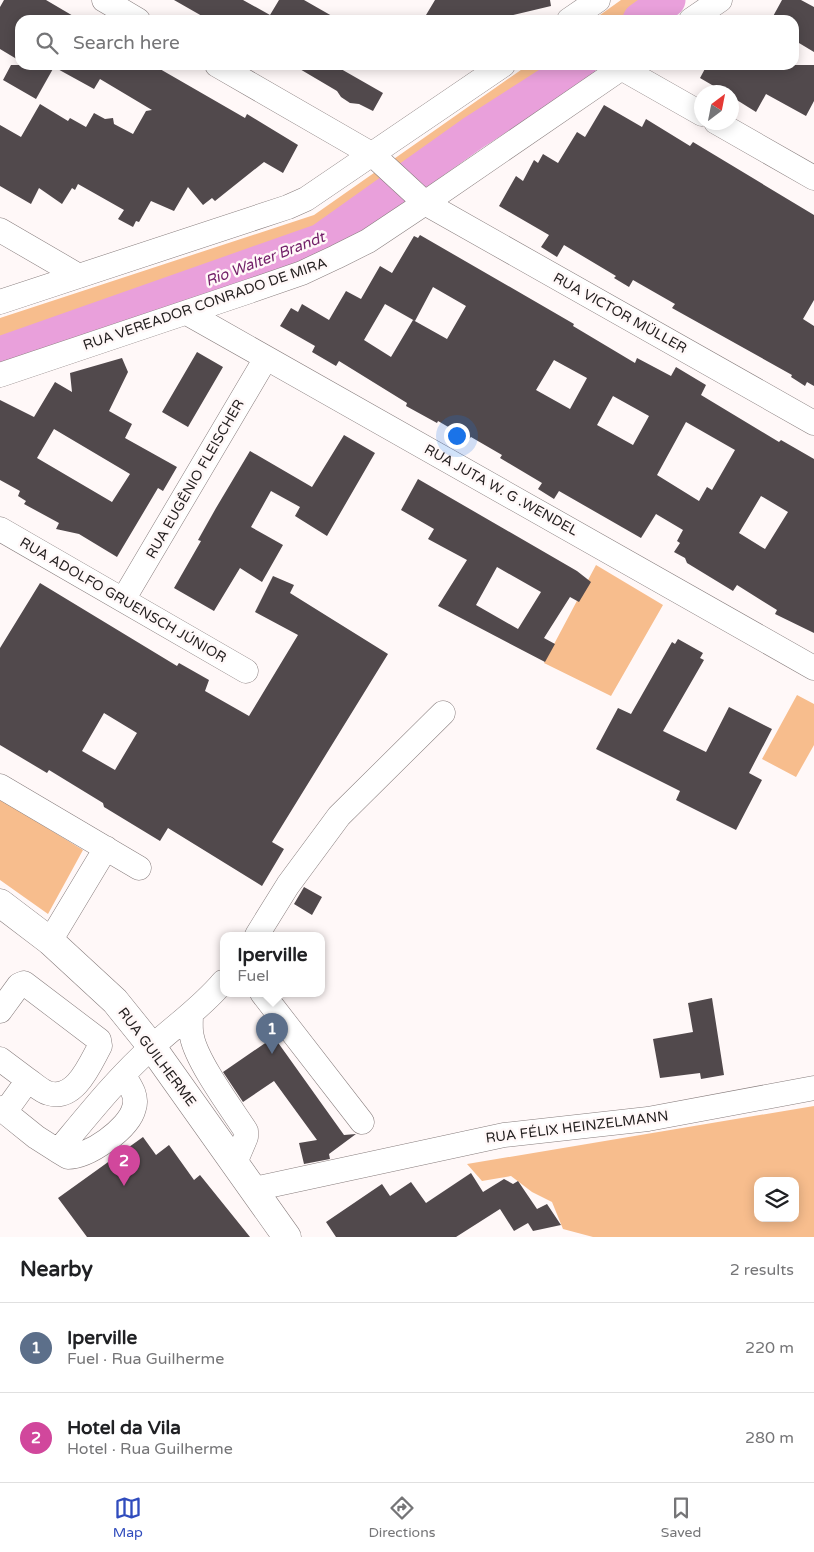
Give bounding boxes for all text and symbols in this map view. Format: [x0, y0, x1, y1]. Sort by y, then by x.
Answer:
search box [15, 15, 799, 70]
icon: search [33, 29, 61, 57]
text: Search here [73, 32, 180, 54]
north arrow [694, 85, 739, 130]
water label: Rio Walter Brandt [203, 227, 329, 290]
street label: RUA VEREADOR CONRADO DE MIRA [81, 254, 329, 354]
street label: RUA VICTOR MÜLLER [550, 269, 690, 357]
street label: RUA EUGÊNIO FLEISCHER [142, 396, 248, 562]
your location [444, 423, 470, 449]
street label: RUA JUTA W. G .WENDEL [421, 441, 581, 539]
street label: RUA ADOLFO GRUENSCH JÚNIOR [17, 534, 229, 666]
popup [220, 932, 325, 997]
text: Iperville [237, 944, 308, 966]
text: Fuel [237, 966, 269, 986]
street label: RUA GUILHERME [114, 1004, 200, 1110]
pin: 1 [256, 1013, 288, 1054]
street label: RUA FÉLIX HEINZELMANN [485, 1107, 669, 1147]
pin: 2 [108, 1145, 140, 1186]
map controls [754, 1177, 799, 1222]
button: layers [754, 1177, 799, 1222]
text: Nearby [20, 1257, 93, 1282]
text: 2 results [730, 1260, 794, 1280]
text: Iperville [67, 1327, 137, 1349]
text: 1 [31, 1338, 41, 1358]
text: 220 m [745, 1338, 794, 1358]
text: Fuel · Rua Guilherme [67, 1349, 224, 1369]
text: Hotel da Vila [67, 1417, 181, 1439]
text: 2 [31, 1428, 41, 1448]
text: 280 m [745, 1428, 794, 1448]
text: Hotel · Rua Guilherme [67, 1439, 233, 1459]
tab: Map [113, 1494, 143, 1541]
tab: Directions [368, 1494, 435, 1541]
tab: Saved [661, 1494, 701, 1541]

